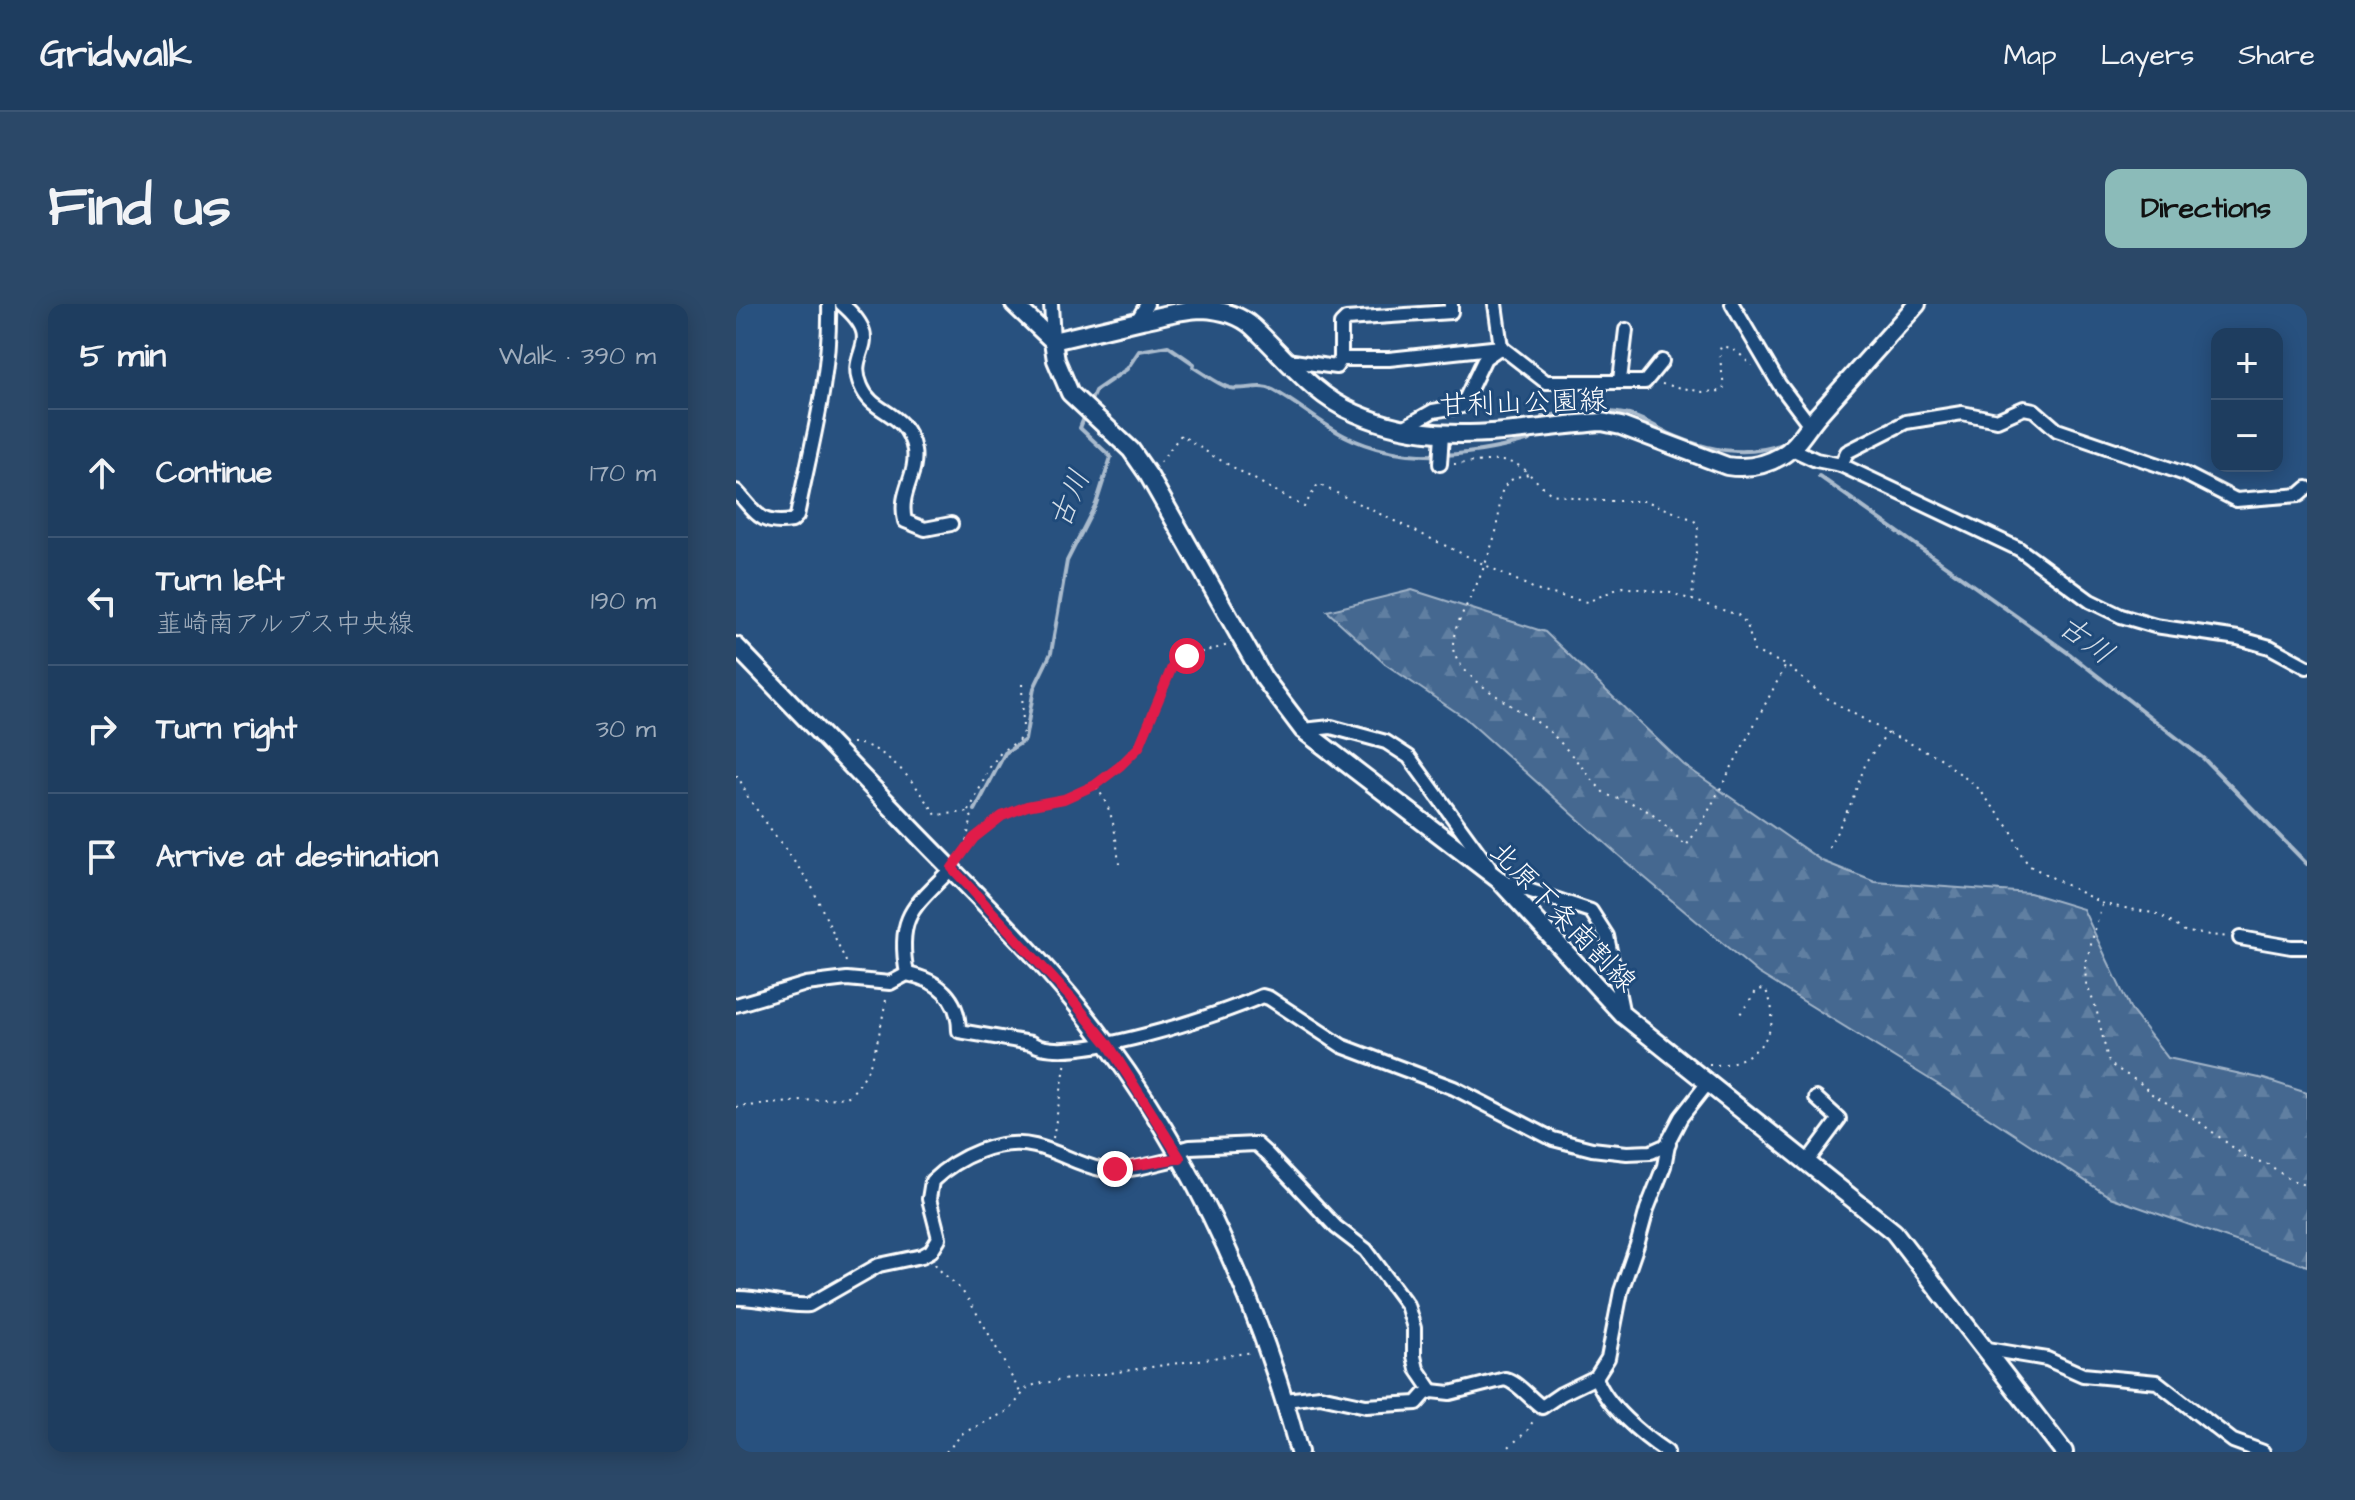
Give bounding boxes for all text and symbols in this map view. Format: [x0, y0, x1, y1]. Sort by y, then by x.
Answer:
text: Gridwalk [40, 29, 192, 81]
text: Map [2004, 36, 2057, 75]
text: Layers [2101, 36, 2194, 75]
text: Share [2238, 36, 2315, 75]
text: Find us [48, 169, 231, 247]
button: Directions [2105, 169, 2307, 248]
map controls [2211, 328, 2283, 472]
button: + [2211, 328, 2283, 400]
text: 5 min [80, 332, 166, 380]
text: Walk · 390 m [499, 338, 656, 374]
street label: 甘利山公園線 [1438, 381, 1608, 425]
button: − [2211, 400, 2283, 472]
icon: ahead [80, 451, 124, 495]
text: Continue [156, 452, 272, 494]
text: 170 m [590, 455, 656, 491]
water label: 古川 [1039, 463, 1101, 535]
text: Turn left [156, 560, 284, 602]
icon: left [80, 579, 124, 623]
text: 190 m [591, 583, 656, 619]
water label: 古川 [2049, 605, 2123, 675]
text: 韮崎南アルプス中央線 [156, 606, 413, 642]
route start [1169, 638, 1205, 674]
icon: right [80, 707, 124, 751]
text: Turn right [156, 708, 297, 750]
text: 30 m [596, 711, 656, 747]
street label: 北原下条南割線 [1481, 833, 1645, 1001]
icon: arrive [80, 835, 124, 879]
text: Arrive at destination [156, 836, 438, 878]
route end [1097, 1151, 1133, 1187]

